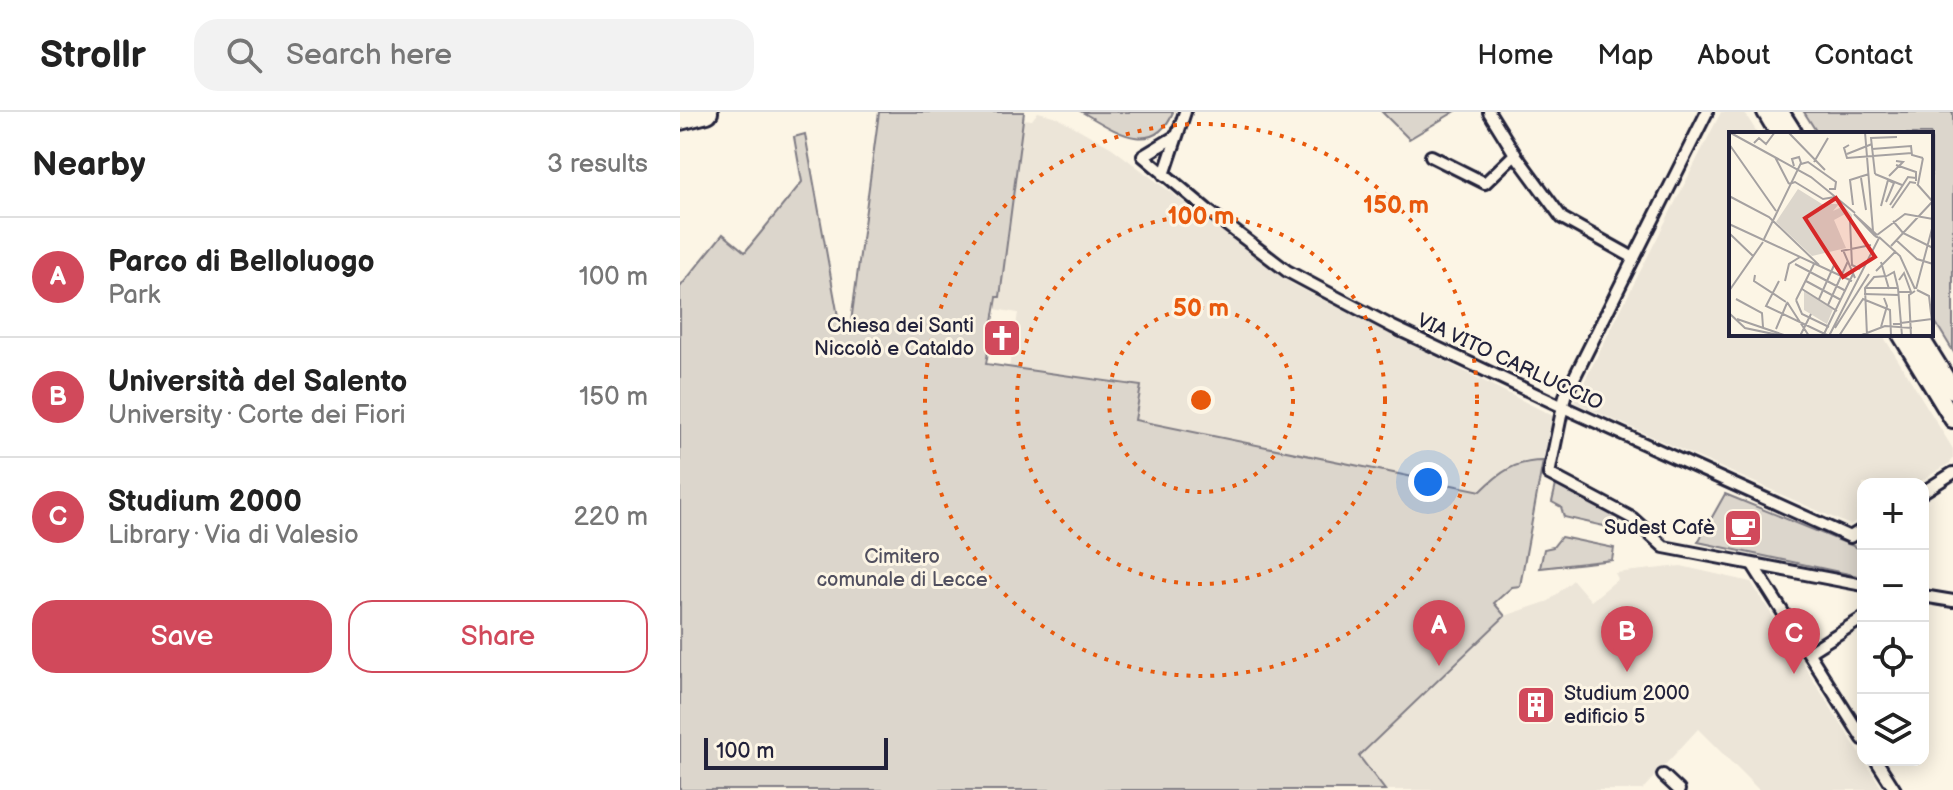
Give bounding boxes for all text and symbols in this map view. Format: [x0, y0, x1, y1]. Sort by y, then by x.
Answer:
search box [194, 19, 754, 91]
text: Strollr [40, 33, 146, 78]
icon: search [222, 33, 266, 77]
text: Search here [286, 37, 452, 73]
text: Home [1477, 39, 1553, 72]
text: Map [1597, 39, 1654, 72]
text: About [1698, 39, 1770, 72]
text: Contact [1814, 39, 1913, 72]
inset map [1729, 132, 1933, 336]
text: Nearby [32, 144, 146, 185]
text: 3 results [547, 149, 648, 180]
text: 150 m [1363, 191, 1429, 220]
text: 100 m [1168, 202, 1234, 231]
text: Parco di Belloluogo [108, 244, 375, 280]
text: A [50, 262, 66, 293]
text: 100 m [579, 262, 648, 293]
text: Park [108, 280, 160, 311]
text: 50 m [1173, 294, 1229, 323]
street label: VIA VITO CARLUCCIO [1413, 308, 1607, 416]
place label: Chiesa dei Santi Niccolò e Cataldo [814, 314, 974, 361]
church icon: Chiesa dei Santi Niccolò e Cataldo [981, 317, 1023, 359]
text: Università del Salento [108, 364, 407, 400]
text: B [49, 382, 67, 413]
text: 150 m [579, 382, 648, 413]
centre of rings [1187, 386, 1215, 414]
text: University · Corte dei Fiori [108, 400, 406, 431]
your location [1408, 462, 1448, 502]
map controls [1857, 478, 1929, 766]
button: + [1857, 478, 1929, 550]
text: Studium 2000 [108, 484, 302, 520]
text: C [49, 502, 67, 533]
text: 220 m [574, 502, 648, 533]
cafe icon: Sudest Cafè [1722, 507, 1764, 549]
place label: Sudest Cafè [1604, 516, 1715, 540]
text: Library · Via di Valesio [108, 520, 359, 551]
park label: Cimitero comunale di Lecce [816, 545, 988, 592]
button: − [1857, 550, 1929, 622]
button: Save [32, 600, 332, 673]
button: Share [348, 600, 648, 673]
pin: A [1413, 600, 1465, 666]
pin: B [1601, 606, 1653, 672]
pin: C [1768, 608, 1820, 674]
button: locate [1857, 622, 1929, 694]
place label: Studium 2000 edificio 5 [1564, 682, 1690, 729]
building icon: Studium 2000 edificio 5 [1515, 684, 1557, 726]
button: layers [1857, 694, 1929, 766]
scale bar [704, 734, 888, 770]
text: 100 m [716, 738, 775, 765]

